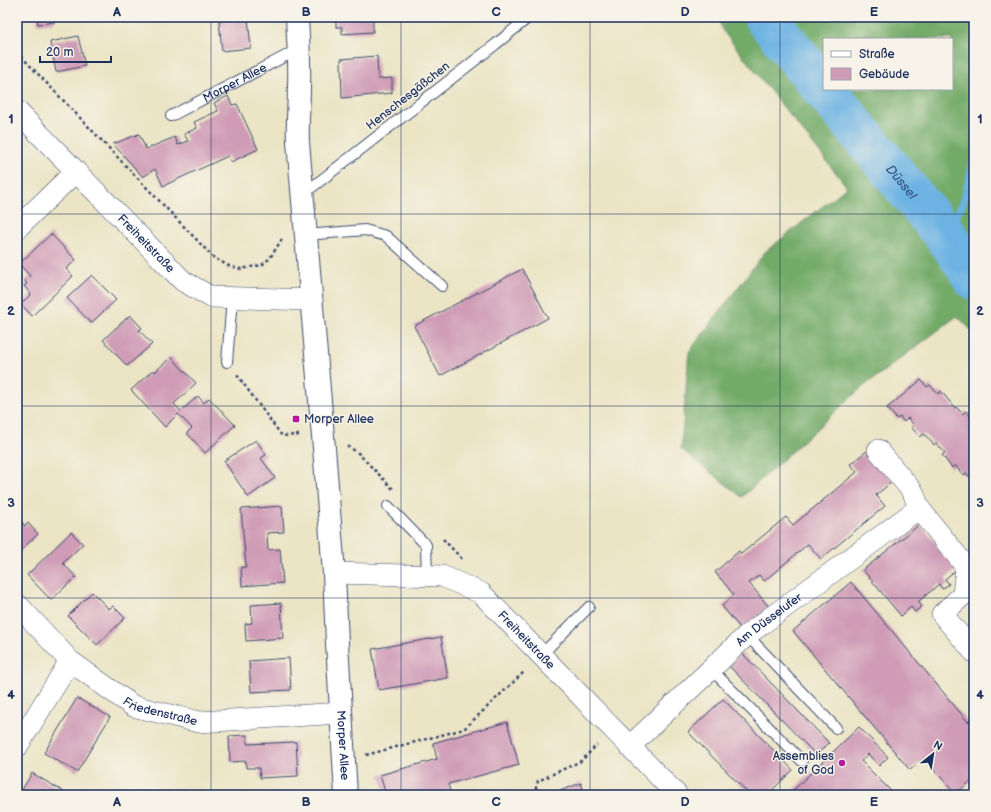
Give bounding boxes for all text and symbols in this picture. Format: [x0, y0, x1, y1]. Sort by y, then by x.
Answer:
text: A [112, 4, 121, 20]
text: B [301, 4, 311, 20]
text: C [491, 4, 501, 20]
text: D [680, 4, 690, 20]
text: E [870, 4, 879, 20]
scale bar [40, 38, 111, 64]
legend [823, 38, 953, 90]
text: 20 m [46, 45, 73, 60]
text: Straße [859, 47, 895, 62]
street label: Henschesgäßchen [363, 59, 453, 133]
street label: Morper Allee [200, 60, 269, 106]
text: Gebäude [859, 67, 909, 82]
text: 1 [8, 111, 14, 127]
text: 1 [977, 111, 983, 127]
water label: Düssel [882, 162, 921, 204]
street label: Freiheitstraße [114, 211, 178, 276]
text: 2 [7, 303, 15, 319]
text: 2 [976, 303, 984, 319]
place label: Morper Allee [304, 412, 374, 427]
marker: Morper Allee [291, 414, 301, 424]
text: 3 [7, 495, 15, 511]
text: 3 [976, 495, 984, 511]
street label: Am Düsselufer [733, 589, 805, 649]
street label: Freiheitstraße [495, 608, 558, 672]
text: 4 [7, 687, 15, 703]
text: 4 [976, 687, 984, 703]
street label: Friedenstraße [120, 694, 199, 729]
street label: Morper Allee [333, 710, 353, 781]
north arrow [913, 734, 953, 774]
text: N [931, 738, 945, 753]
place label: Assemblies of God [773, 749, 834, 778]
marker: Assemblies of God [837, 758, 847, 768]
text: A [112, 794, 121, 810]
text: B [301, 794, 311, 810]
text: C [491, 794, 501, 810]
text: D [680, 794, 690, 810]
text: E [870, 794, 879, 810]

